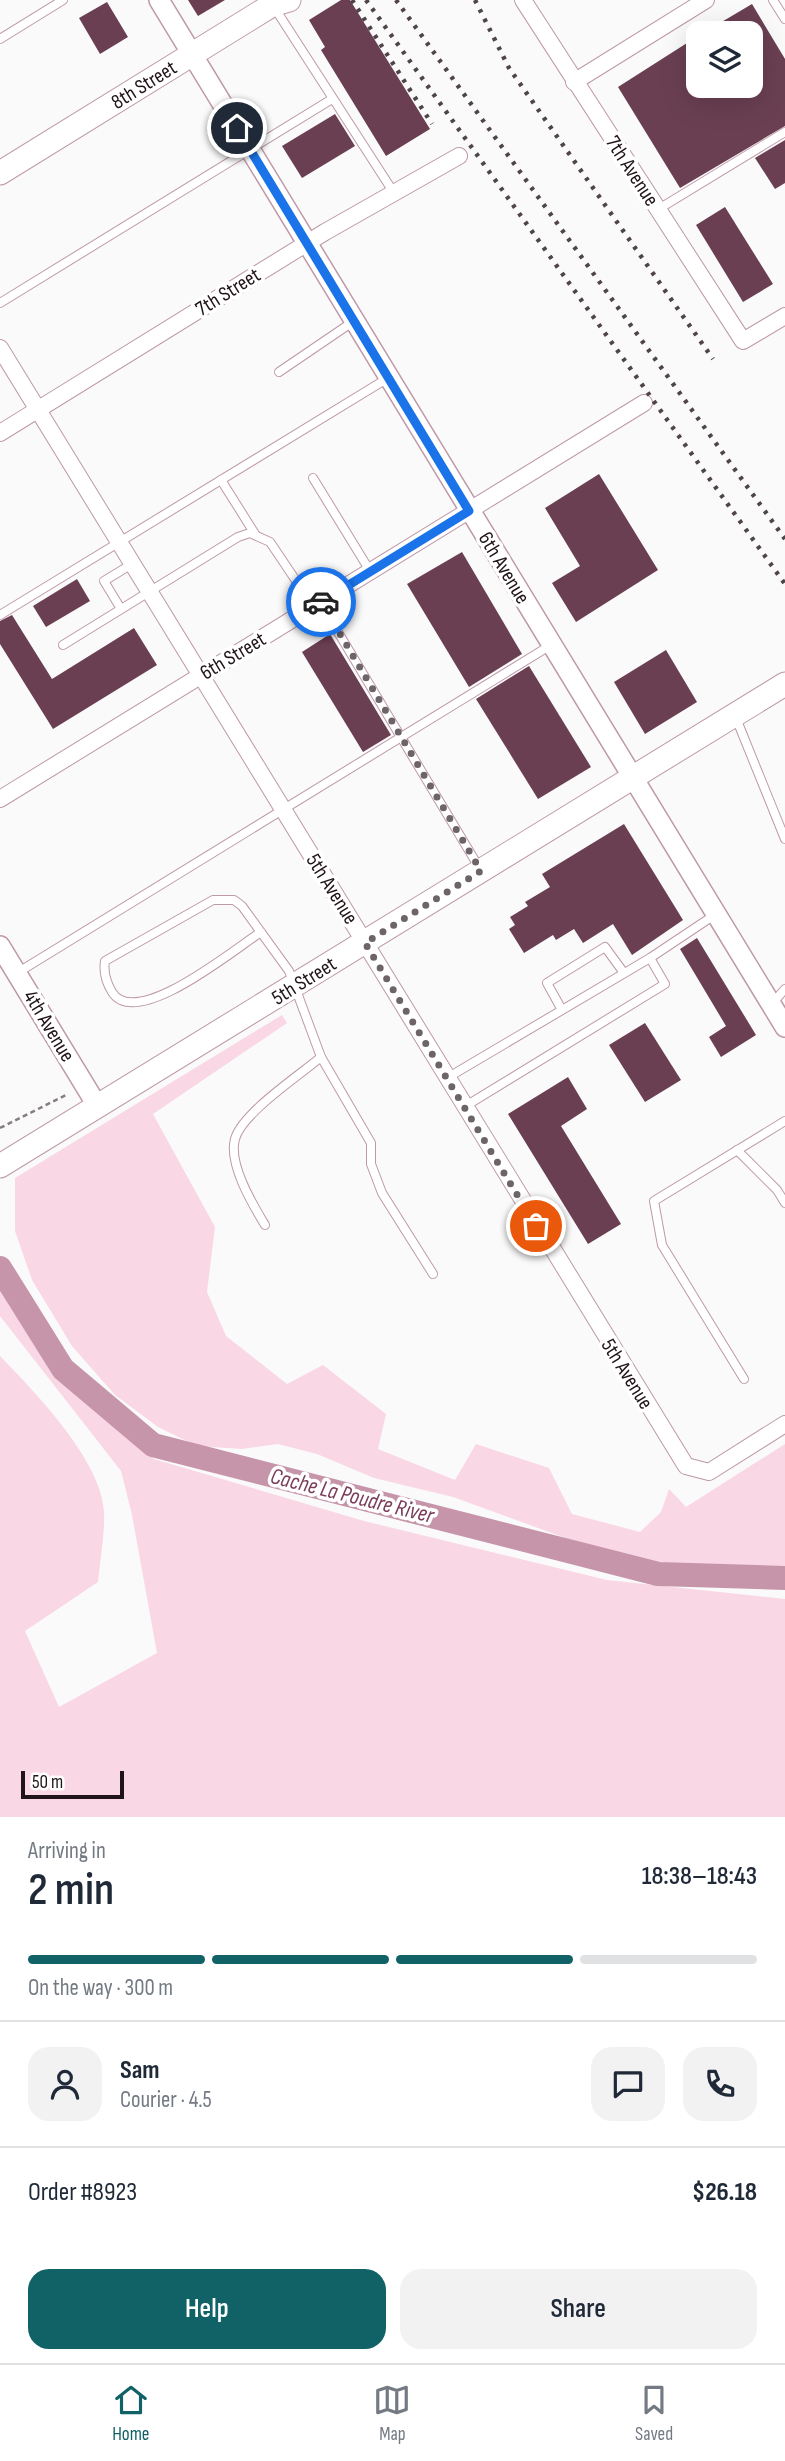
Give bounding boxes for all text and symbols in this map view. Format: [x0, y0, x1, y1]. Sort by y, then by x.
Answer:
map controls [686, 21, 763, 98]
button: layers [686, 21, 763, 98]
street label: 8th Street [107, 55, 181, 115]
pin [207, 98, 267, 158]
icon: home [218, 109, 256, 147]
street label: 7th Avenue [600, 131, 664, 211]
street label: 7th Street [191, 262, 265, 322]
street label: 6th Avenue [473, 528, 535, 608]
courier [286, 567, 356, 637]
icon: car [302, 583, 340, 621]
street label: 6th Street [196, 627, 270, 685]
street label: 5th Avenue [301, 849, 363, 929]
street label: 5th Street [267, 951, 341, 1011]
street label: 4th Avenue [18, 986, 80, 1066]
pin [506, 1196, 566, 1256]
icon: bag [517, 1207, 555, 1245]
street label: 5th Avenue [596, 1334, 658, 1414]
water label: Cache La Poudre River [268, 1462, 438, 1530]
scale bar [21, 1768, 124, 1800]
text: 50 m [32, 1771, 63, 1794]
text: Arriving in [28, 1837, 106, 1865]
text: 18:38–18:43 [642, 1861, 757, 1892]
text: 2 min [28, 1863, 114, 1918]
text: On the way · 300 m [28, 1974, 173, 2002]
button: person [28, 2047, 102, 2121]
button: chat [591, 2047, 665, 2121]
button: phone [683, 2047, 757, 2121]
text: Sam [120, 2055, 160, 2086]
text: Courier · 4.5 [120, 2086, 212, 2114]
text: Order #8923 [28, 2177, 137, 2208]
text: $26.18 [692, 2177, 757, 2208]
button: Help [28, 2269, 386, 2349]
button: Share [400, 2269, 757, 2349]
tab: Home [112, 2381, 150, 2446]
tab: Map [373, 2381, 411, 2446]
tab: Saved [635, 2381, 673, 2446]

